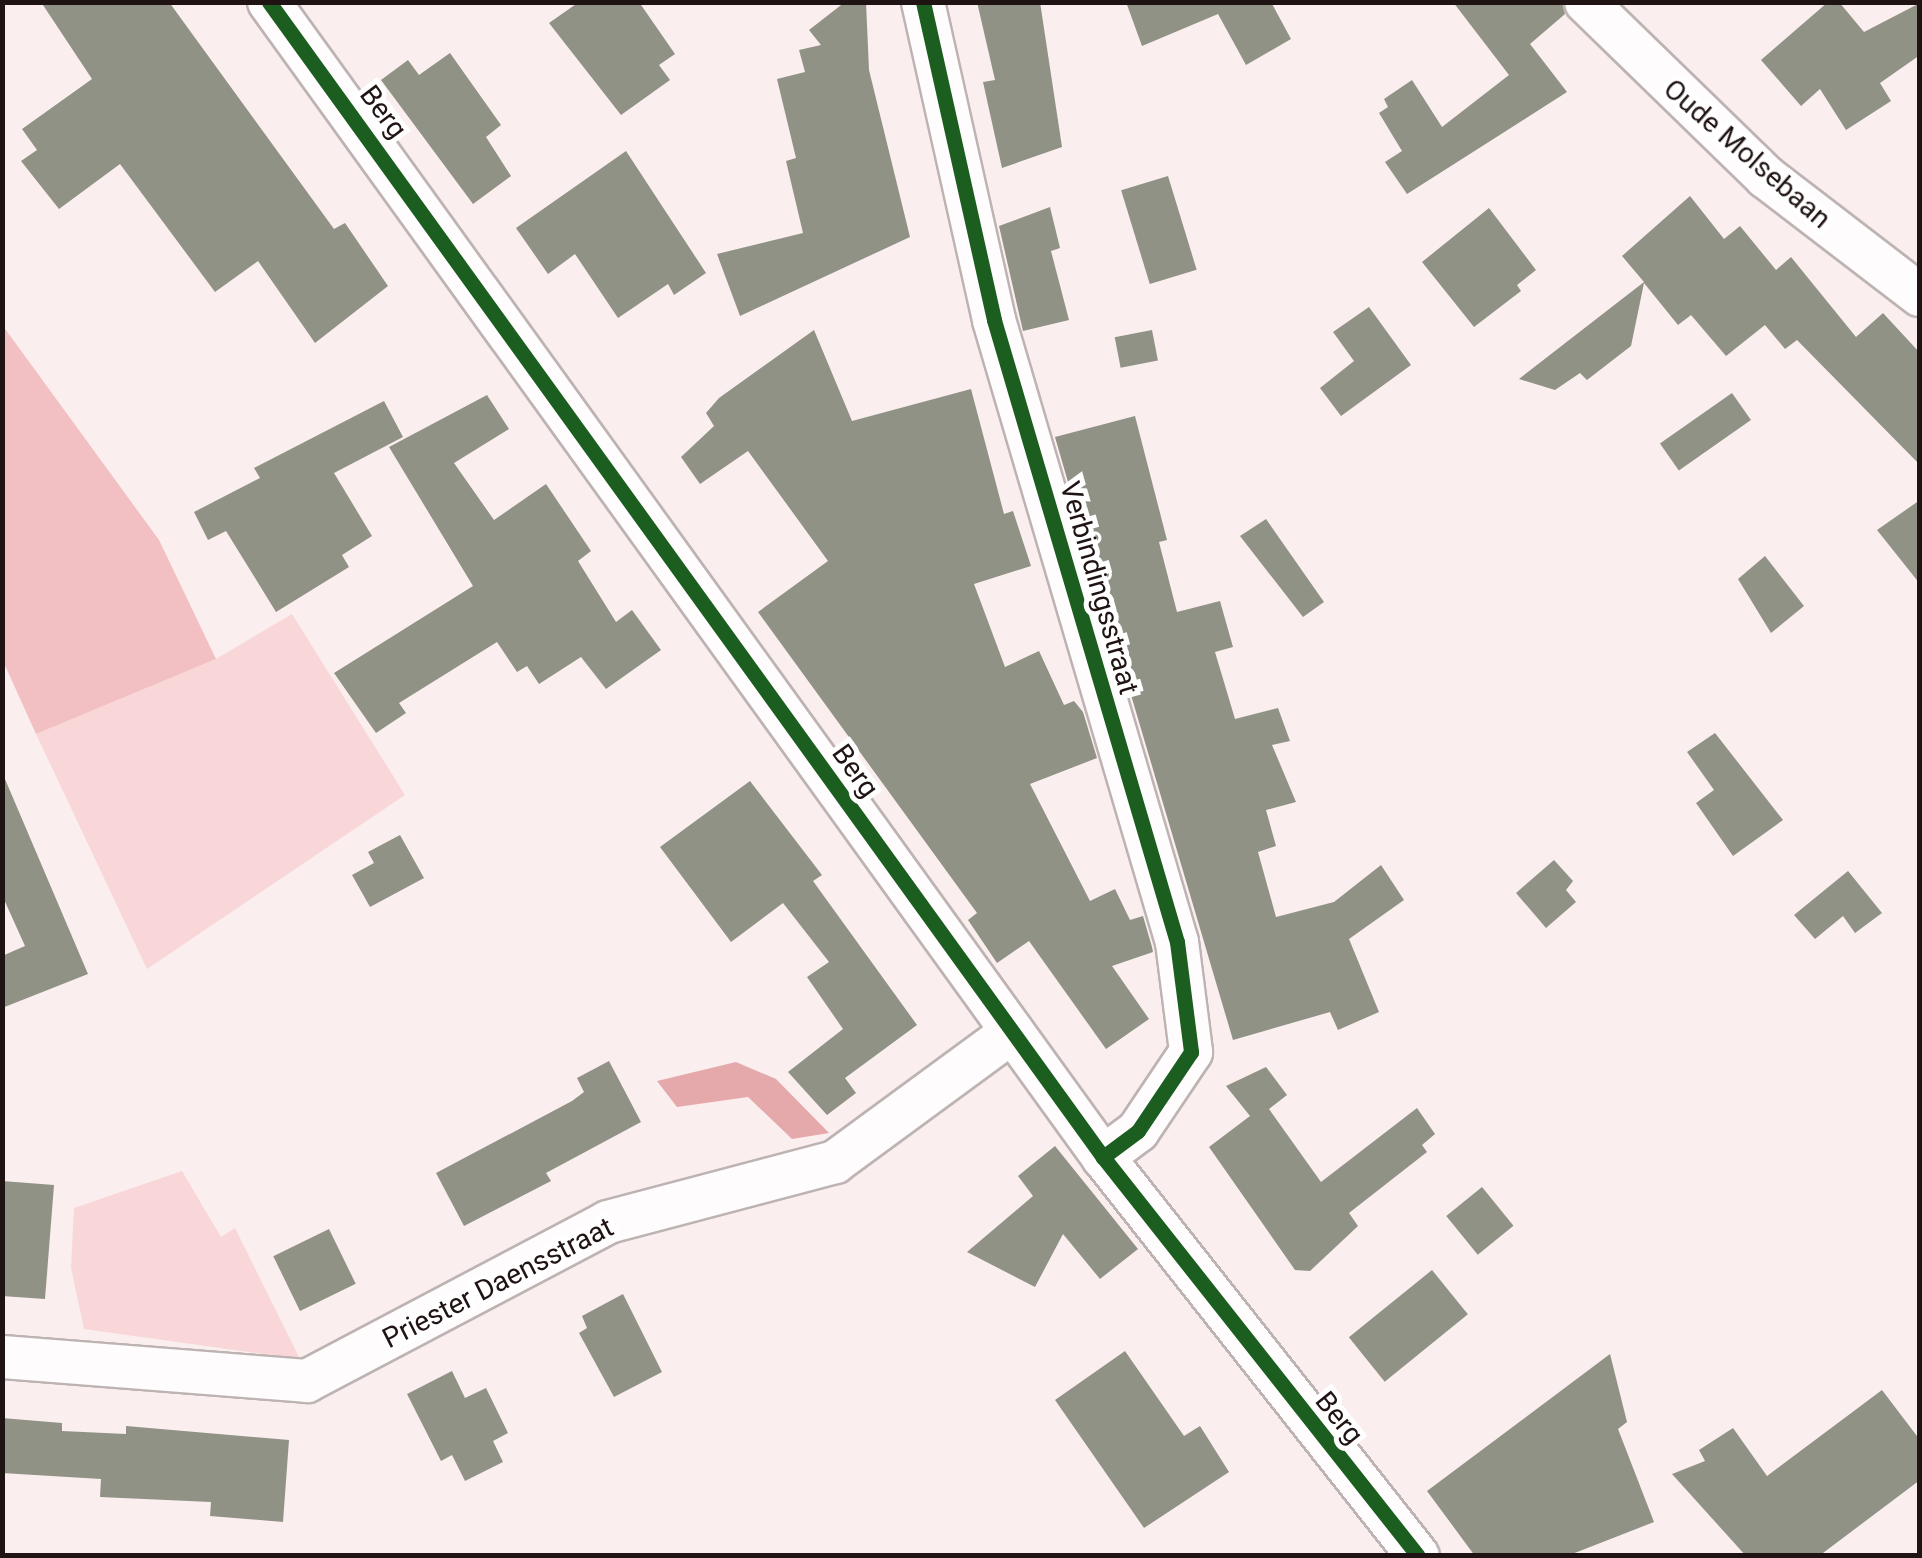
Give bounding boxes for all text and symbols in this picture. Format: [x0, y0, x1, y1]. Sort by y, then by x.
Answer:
street label: Oude Molsebaan [1657, 72, 1837, 236]
street label: Berg [352, 79, 414, 145]
street label: Verbindingsstraat [1053, 478, 1145, 698]
street label: Berg [825, 738, 885, 804]
street label: Priester Daensstraat [377, 1210, 619, 1356]
street label: Berg [1308, 1385, 1370, 1451]

